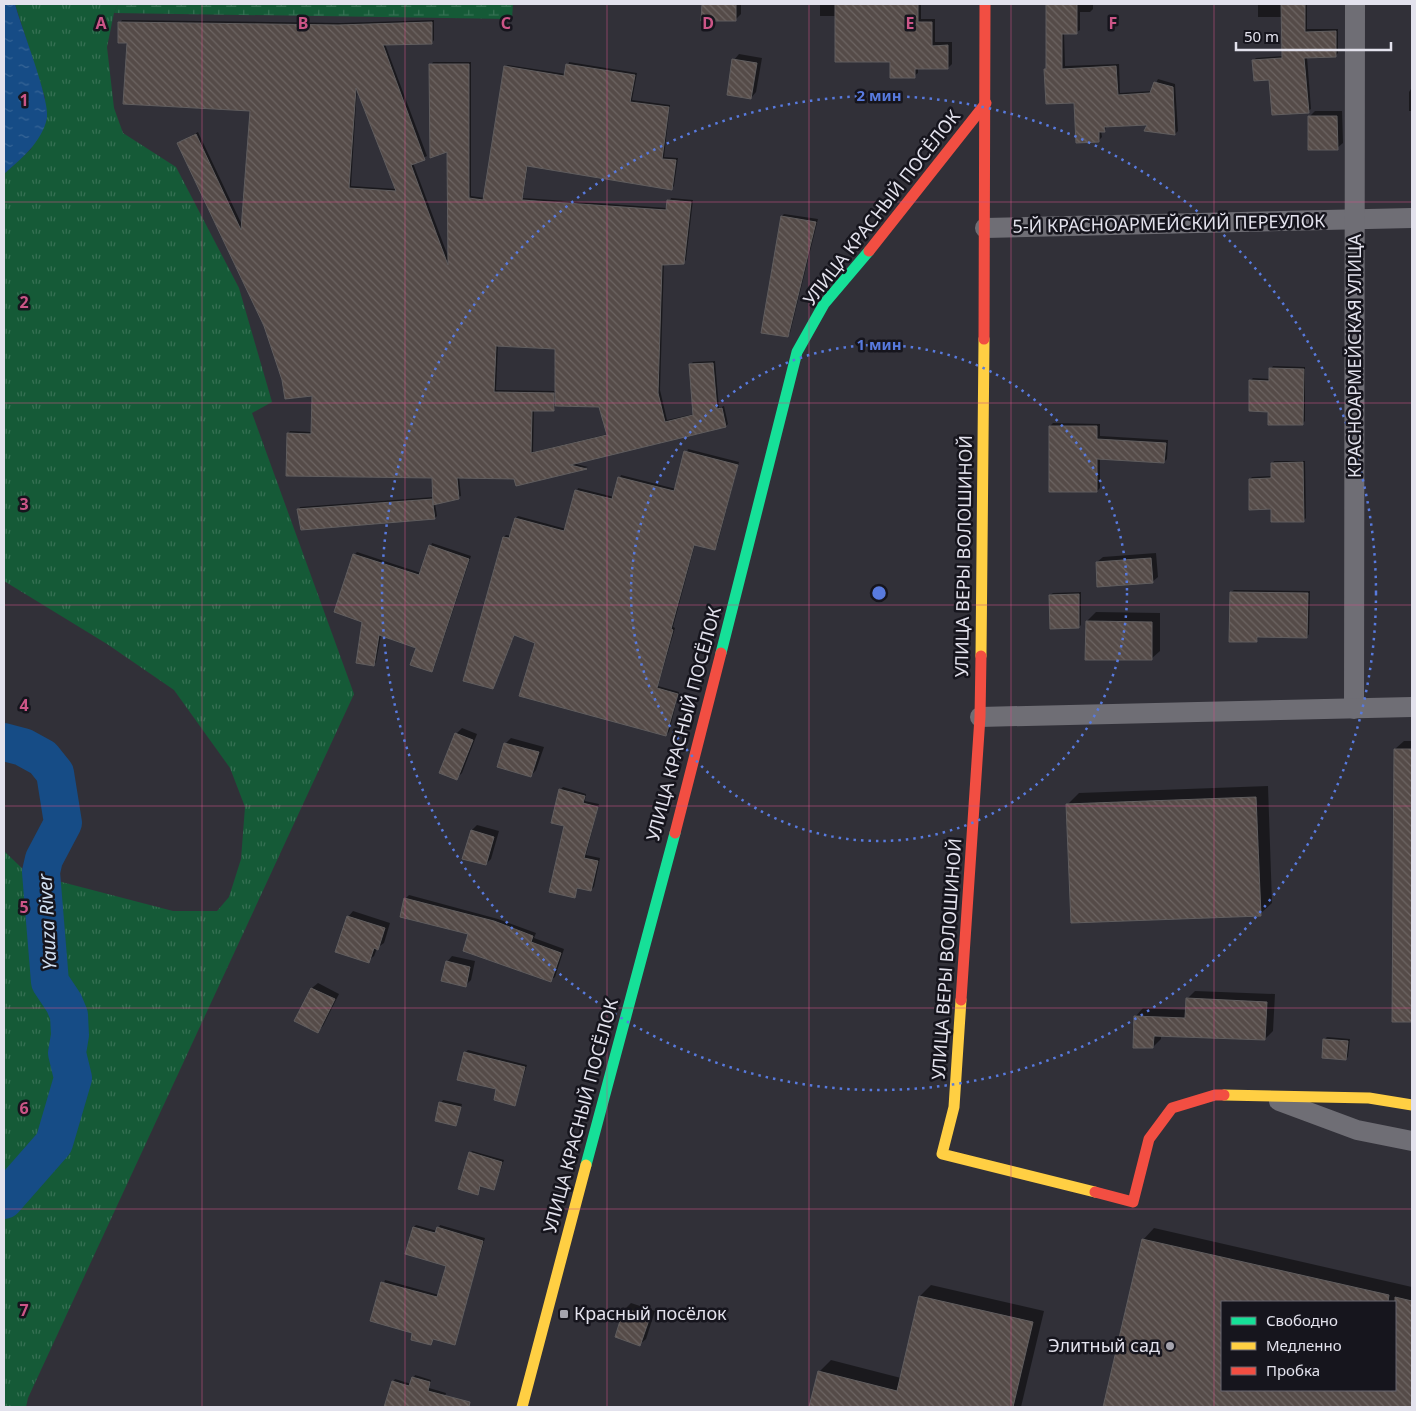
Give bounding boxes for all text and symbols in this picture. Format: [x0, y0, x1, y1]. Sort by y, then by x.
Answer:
text: A [95, 12, 107, 34]
text: B [298, 12, 308, 34]
text: C [501, 12, 511, 34]
text: D [702, 12, 714, 34]
text: E [906, 12, 915, 34]
text: F [1109, 12, 1117, 34]
scale bar [1236, 20, 1391, 52]
text: 50 m [1244, 26, 1279, 46]
text: 2 мин [857, 85, 902, 105]
text: 1 [19, 89, 29, 111]
street label: УЛИЦА КРАСНЫЙ ПОСЁЛОК [797, 104, 966, 310]
street label: 5-Й КРАСНОАРМЕЙСКИЙ ПЕРЕУЛОК [1012, 208, 1326, 238]
street label: КРАСНОАРМЕЙСКАЯ УЛИЦА [1342, 234, 1366, 478]
text: 2 [19, 291, 29, 313]
text: 1 мин [857, 334, 902, 354]
street label: УЛИЦА ВЕРЫ ВОЛОШИНОЙ [949, 435, 977, 677]
text: 3 [19, 493, 29, 515]
centre of rings [870, 584, 888, 602]
street label: УЛИЦА КРАСНЫЙ ПОСЁЛОК [640, 603, 726, 844]
text: 4 [19, 694, 29, 716]
street label: УЛИЦА ВЕРЫ ВОЛОШИНОЙ [926, 837, 966, 1081]
water label: Yauza River [31, 872, 63, 971]
text: 5 [19, 896, 29, 918]
street label: УЛИЦА КРАСНЫЙ ПОСЁЛОК [537, 995, 623, 1236]
text: 6 [19, 1097, 29, 1119]
text: 7 [19, 1299, 29, 1321]
place label: Красный посёлок [574, 1301, 727, 1325]
legend [1221, 1301, 1396, 1391]
marker: Красный посёлок [558, 1308, 570, 1320]
text: Свободно [1266, 1310, 1338, 1330]
place label: Элитный сад [1048, 1333, 1160, 1357]
text: Медленно [1266, 1335, 1342, 1355]
marker: Элитный сад [1164, 1340, 1176, 1352]
text: Пробка [1266, 1360, 1320, 1380]

